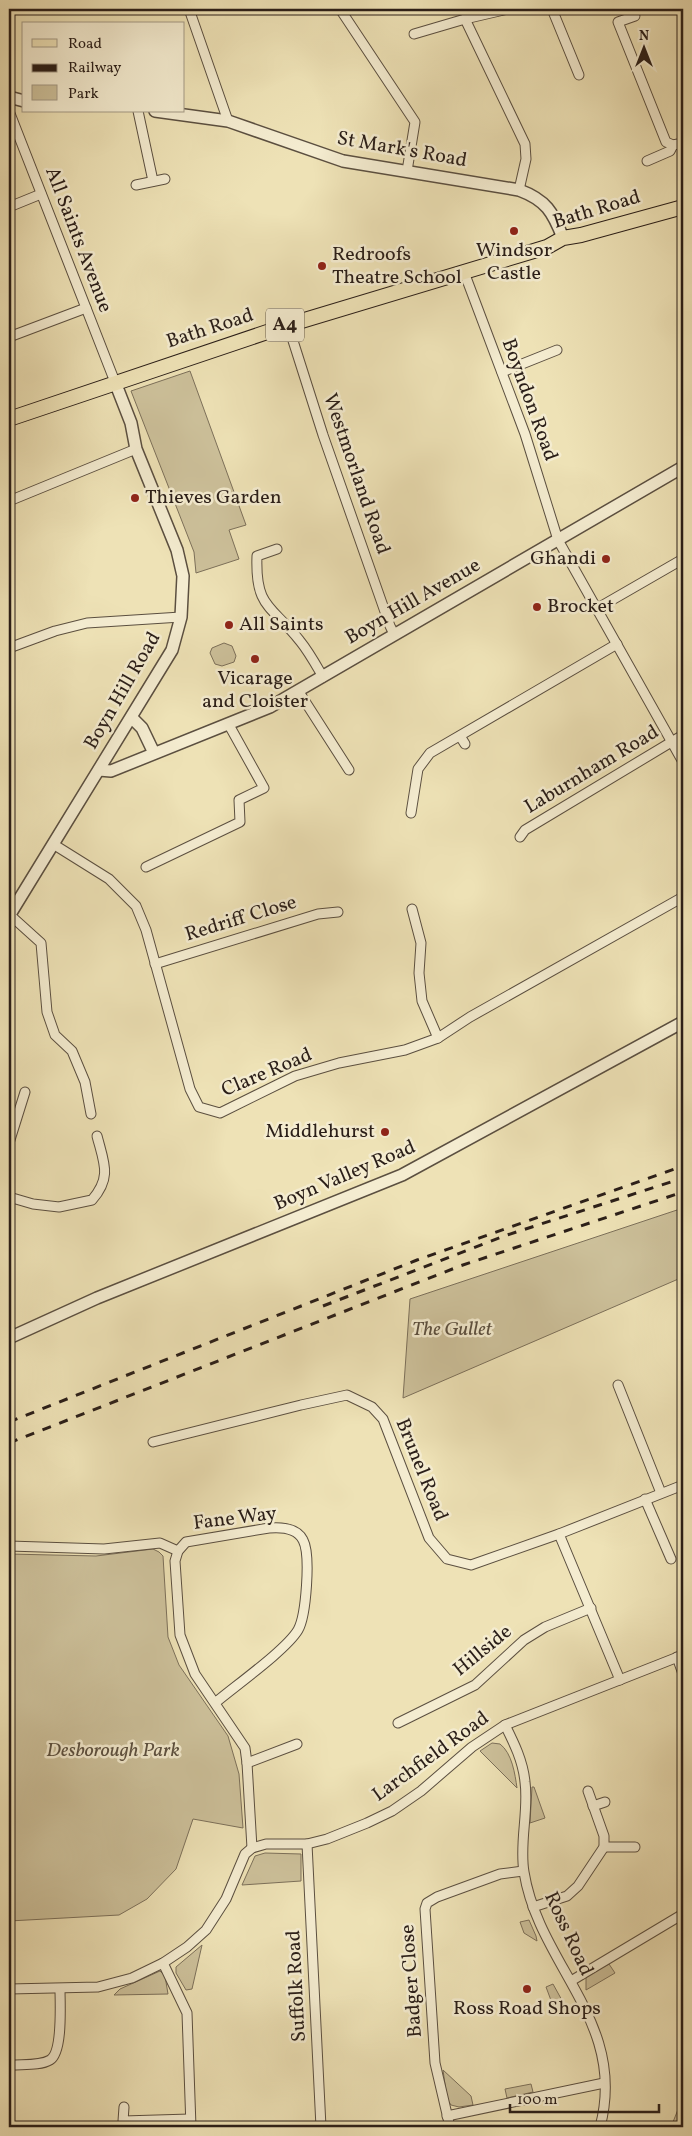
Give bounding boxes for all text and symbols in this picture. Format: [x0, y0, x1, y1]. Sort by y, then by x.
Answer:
legend [22, 22, 185, 112]
north arrow [620, 22, 670, 72]
text: N [639, 27, 649, 46]
text: Road [68, 34, 102, 55]
text: Railway [68, 58, 121, 79]
text: Park [68, 84, 99, 105]
street label: St Mark's Road [335, 125, 469, 175]
street label: All Saints Avenue [37, 163, 119, 317]
street label: Bath Road [550, 183, 644, 237]
marker: Windsor Castle [508, 225, 520, 237]
place label: Windsor Castle [476, 237, 552, 288]
place label: Redroofs Theatre School [332, 241, 462, 292]
marker: Redroofs Theatre School [316, 260, 328, 272]
street label: Bath Road [163, 302, 257, 356]
road number: A4 [266, 308, 304, 342]
street label: Boyndon Road [494, 335, 564, 465]
street label: Westmorland Road [315, 390, 397, 558]
place label: Thieves Garden [145, 484, 282, 512]
marker: Thieves Garden [129, 492, 141, 504]
place label: Ghandi [530, 545, 596, 573]
street label: Boyn Hill Avenue [340, 552, 486, 652]
marker: Ghandi [600, 553, 612, 565]
place label: Brocket [547, 593, 614, 621]
marker: Brocket [531, 601, 543, 613]
place label: All Saints [239, 611, 324, 639]
marker: All Saints [223, 619, 235, 631]
street label: Boyn Hill Road [78, 627, 168, 755]
marker: Vicarage and Cloister [249, 653, 261, 665]
place label: Vicarage and Cloister [202, 665, 308, 716]
street label: Laburnham Road [519, 719, 665, 821]
street label: Redriff Close [182, 889, 300, 949]
street label: Clare Road [217, 1041, 317, 1105]
place label: Middlehurst [265, 1118, 375, 1146]
marker: Middlehurst [379, 1126, 391, 1138]
street label: Boyn Valley Road [270, 1134, 420, 1218]
park label: The Gullet [412, 1316, 493, 1344]
street label: Brunel Road [388, 1414, 454, 1526]
street label: Fane Way [192, 1500, 278, 1538]
street label: Hillside [448, 1619, 518, 1683]
street label: Larchfield Road [367, 1705, 495, 1809]
park label: Desborough Park [46, 1737, 180, 1765]
street label: Ross Road [536, 1887, 600, 1981]
street label: Badger Close [394, 1923, 430, 2039]
street label: Suffolk Road [280, 1929, 314, 2043]
marker: Ross Road Shops [521, 1983, 533, 1995]
place label: Ross Road Shops [453, 1995, 601, 2023]
scale bar [510, 2081, 658, 2113]
text: 100 m [517, 2090, 557, 2111]

